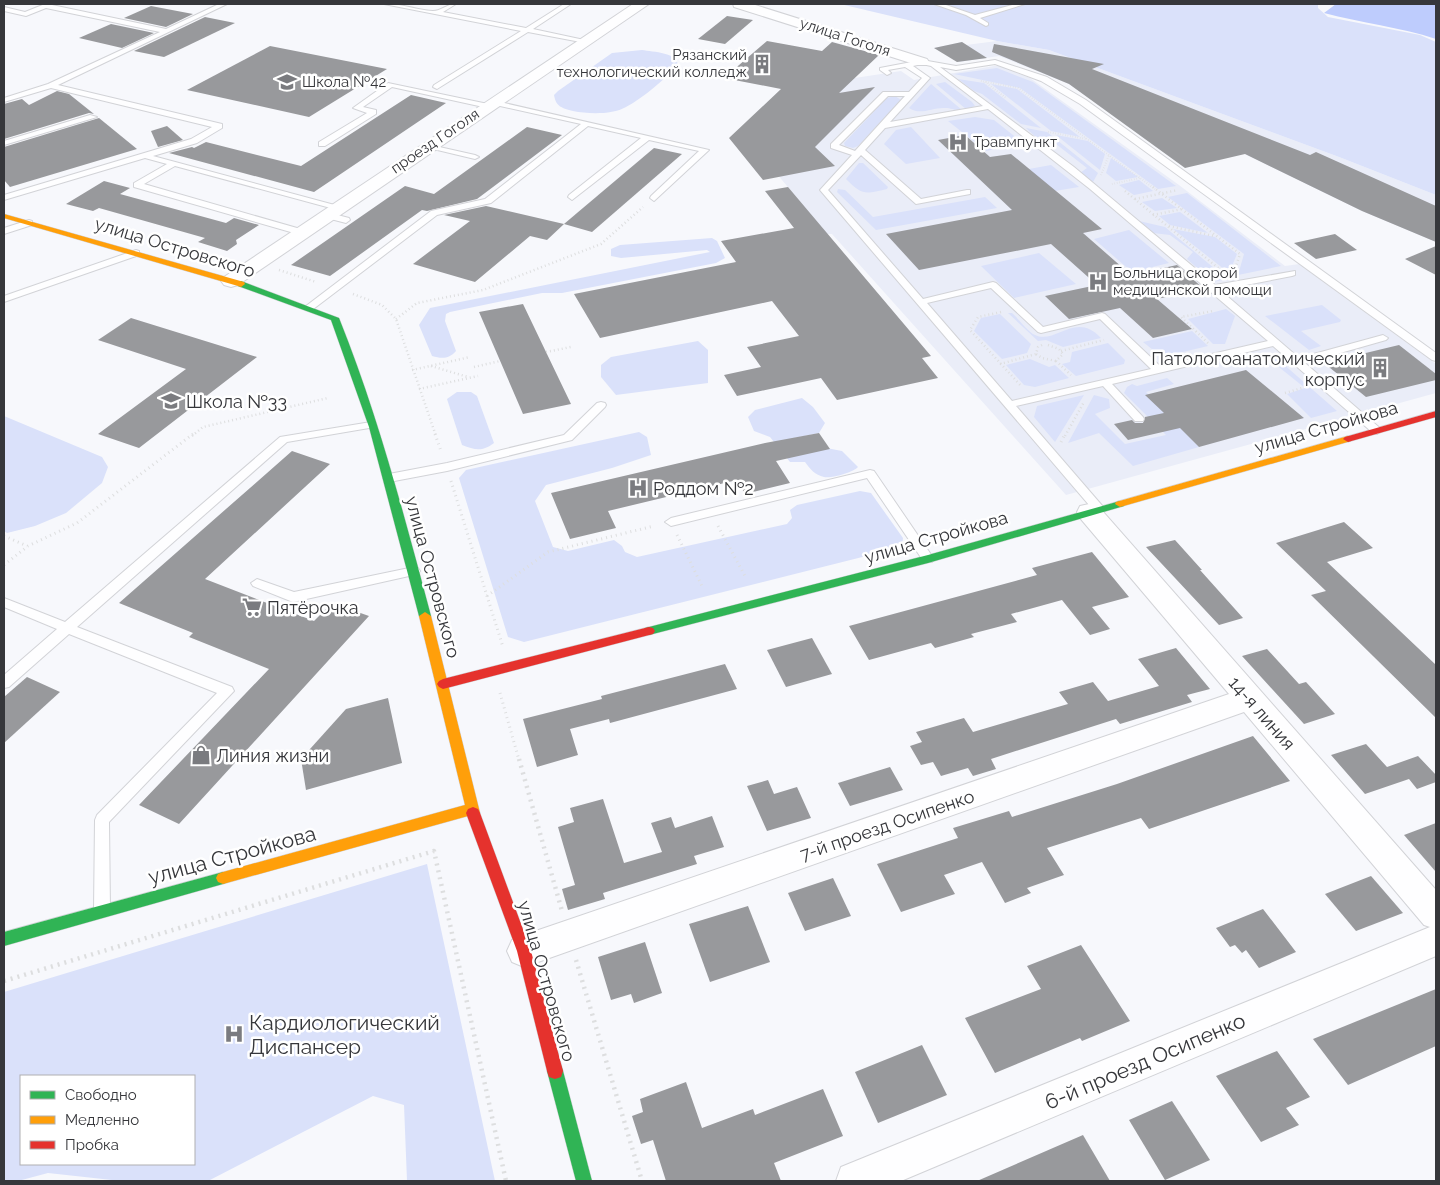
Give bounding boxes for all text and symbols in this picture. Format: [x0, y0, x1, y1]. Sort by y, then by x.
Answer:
street label: улица Гоголя [797, 14, 893, 60]
place label: Рязанский технологический колледж [556, 46, 747, 81]
building icon: Рязанский технологический колледж [751, 53, 773, 75]
school or university icon: Школа №42 [276, 71, 298, 93]
place label: Школа №42 [302, 73, 386, 91]
street label: проезд Гоголя [387, 105, 483, 177]
hospital icon: Травмпункт [947, 131, 969, 153]
place label: Травмпункт [973, 133, 1057, 151]
street label: улица Островского [92, 213, 258, 281]
place label: Больница скорой медицинской помощи [1113, 264, 1272, 299]
hospital icon: Больница скорой медицинской помощи [1087, 271, 1109, 293]
place label: Патологоанатомический корпус [1151, 348, 1365, 390]
building icon: Патологоанатомический корпус [1369, 357, 1391, 379]
school or university icon: Школа №33 [160, 390, 182, 412]
place label: Школа №33 [186, 391, 287, 412]
street label: улица Стройкова [1252, 397, 1400, 457]
hospital icon: Роддом №2 [627, 477, 649, 499]
place label: Роддом №2 [653, 478, 754, 499]
street label: улица Островского [401, 494, 465, 660]
street label: улица Стройкова [862, 507, 1010, 567]
supermarket icon: Пятёрочка [241, 596, 263, 618]
place label: Пятёрочка [267, 597, 359, 618]
street label: 14-я линия [1224, 672, 1300, 754]
shop icon: Линия жизни [190, 744, 212, 766]
place label: Линия жизни [216, 745, 329, 766]
street label: 7-й проезд Осипенко [797, 785, 977, 865]
street label: улица Стройкова [145, 821, 319, 889]
street label: улица Островского [514, 898, 580, 1064]
street label: 6-й проезд Осипенко [1041, 1007, 1249, 1115]
place label: Кардиологический Диспансер [249, 1010, 440, 1059]
hospital icon: Кардиологический Диспансер [223, 1023, 245, 1045]
legend [20, 1075, 195, 1165]
text: Свободно [65, 1086, 137, 1104]
text: Медленно [65, 1111, 139, 1129]
text: Пробка [65, 1136, 119, 1154]

